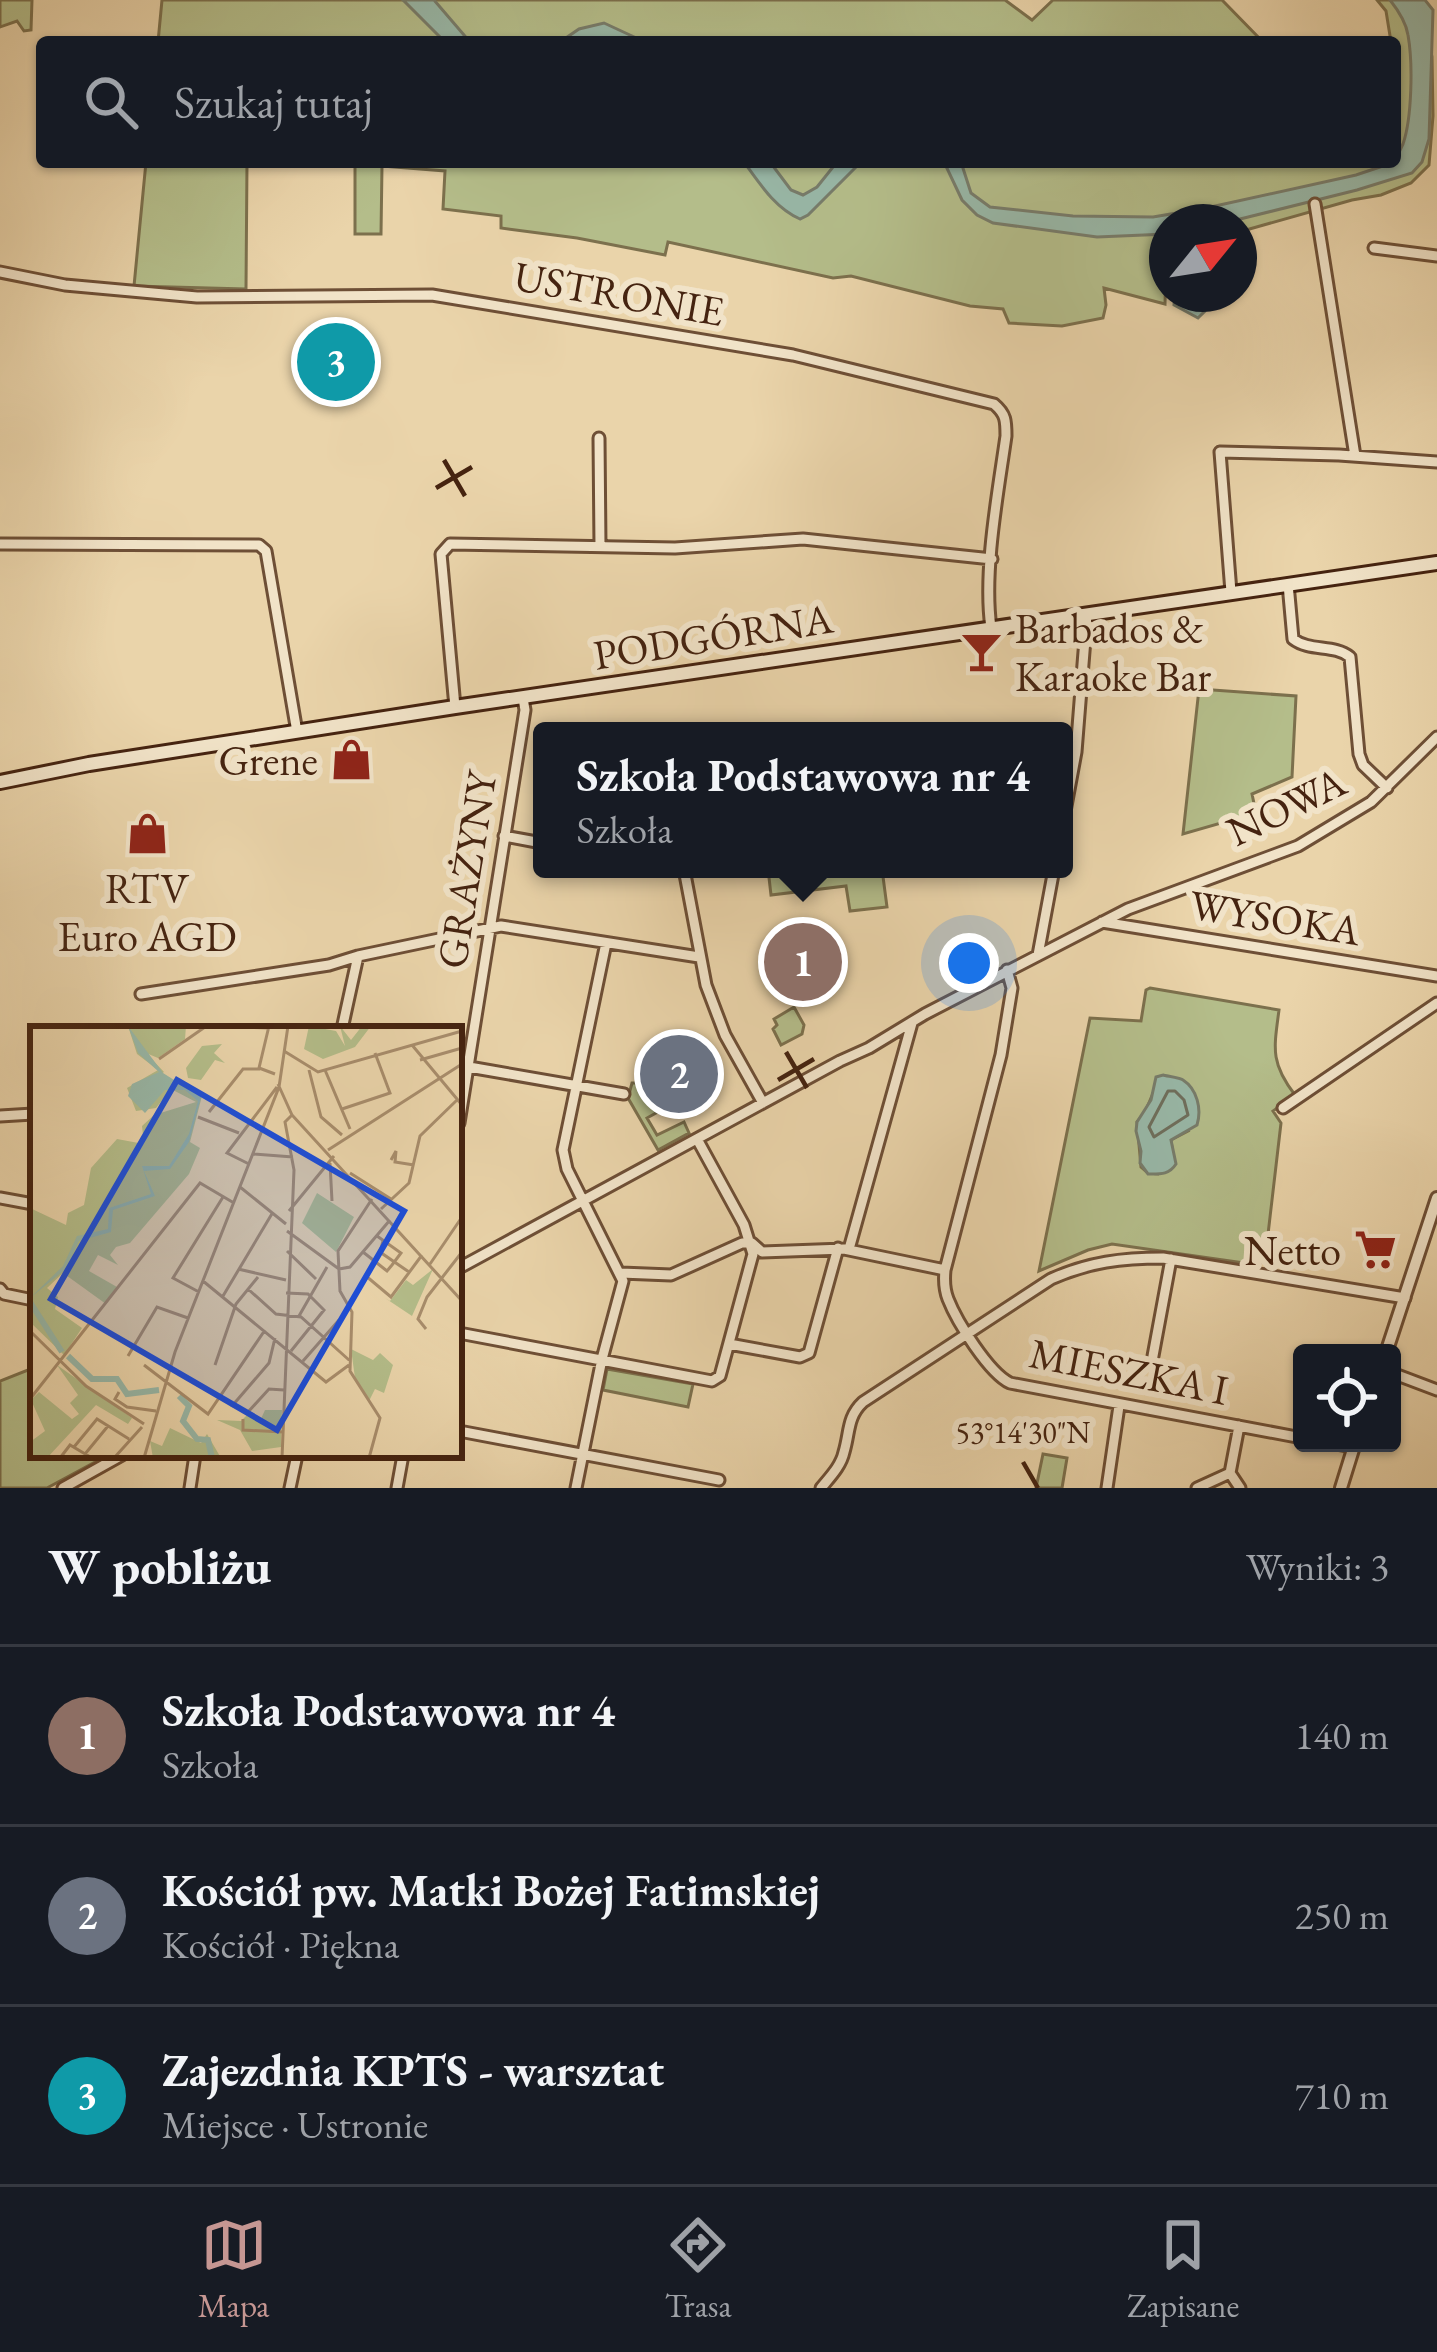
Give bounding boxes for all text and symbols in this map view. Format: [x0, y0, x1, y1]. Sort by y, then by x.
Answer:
search box [36, 36, 1401, 168]
icon: search [78, 69, 144, 135]
text: Szukaj tutaj [174, 73, 373, 131]
north arrow [1149, 204, 1257, 312]
street label: USTRONIE [510, 248, 728, 339]
pin: 3 [297, 317, 375, 407]
street label: PODGÓRNA [589, 590, 838, 683]
place label: Barbados & Karaoke Bar [1015, 601, 1211, 704]
bar icon: Barbados & Karaoke Bar [958, 629, 1004, 675]
popup [533, 722, 1073, 878]
place label: Grene [218, 733, 318, 788]
shop icon: Grene [329, 737, 375, 783]
text: Szkoła Podstawowa nr 4 [577, 746, 1029, 804]
street label: NOWA [1218, 754, 1356, 859]
street label: GRAŻYNY [424, 765, 510, 972]
text: Szkoła [577, 804, 673, 855]
shop icon: RTV Euro AGD [124, 811, 170, 857]
place label: RTV Euro AGD [57, 861, 237, 964]
street label: WYSOKA [1186, 877, 1365, 958]
pin: 1 [764, 917, 842, 1007]
your location [939, 933, 999, 993]
inset map [30, 1026, 462, 1458]
pin: 2 [640, 1029, 718, 1119]
place label: Netto [1244, 1223, 1341, 1278]
supermarket icon: Netto [1352, 1227, 1398, 1273]
street label: MIESZKA I [1025, 1325, 1233, 1418]
map controls [1293, 1344, 1401, 1452]
button: locate [1293, 1344, 1401, 1452]
text: 53°14'30"N [956, 1413, 1091, 1452]
text: W pobliżu [48, 1533, 271, 1599]
text: Wyniki: 3 [1246, 1541, 1389, 1592]
text: Szkoła Podstawowa nr 4 [162, 1681, 615, 1739]
text: 1 [77, 1710, 97, 1761]
text: 140 m [1295, 1710, 1389, 1761]
text: Szkoła [162, 1739, 258, 1790]
text: Kościół pw. Matki Bożej Fatimskiej [162, 1861, 820, 1919]
text: 2 [77, 1890, 97, 1941]
text: 250 m [1295, 1890, 1389, 1941]
text: Kościół · Piękna [162, 1919, 399, 1970]
text: Zajezdnia KPTS - warsztat [162, 2041, 664, 2099]
text: 3 [77, 2070, 97, 2121]
text: 710 m [1295, 2070, 1389, 2121]
text: Miejsce · Ustronie [162, 2099, 428, 2150]
tab: Mapa [198, 2212, 270, 2327]
tab: Trasa [665, 2212, 732, 2327]
tab: Zapisane [1127, 2212, 1239, 2327]

